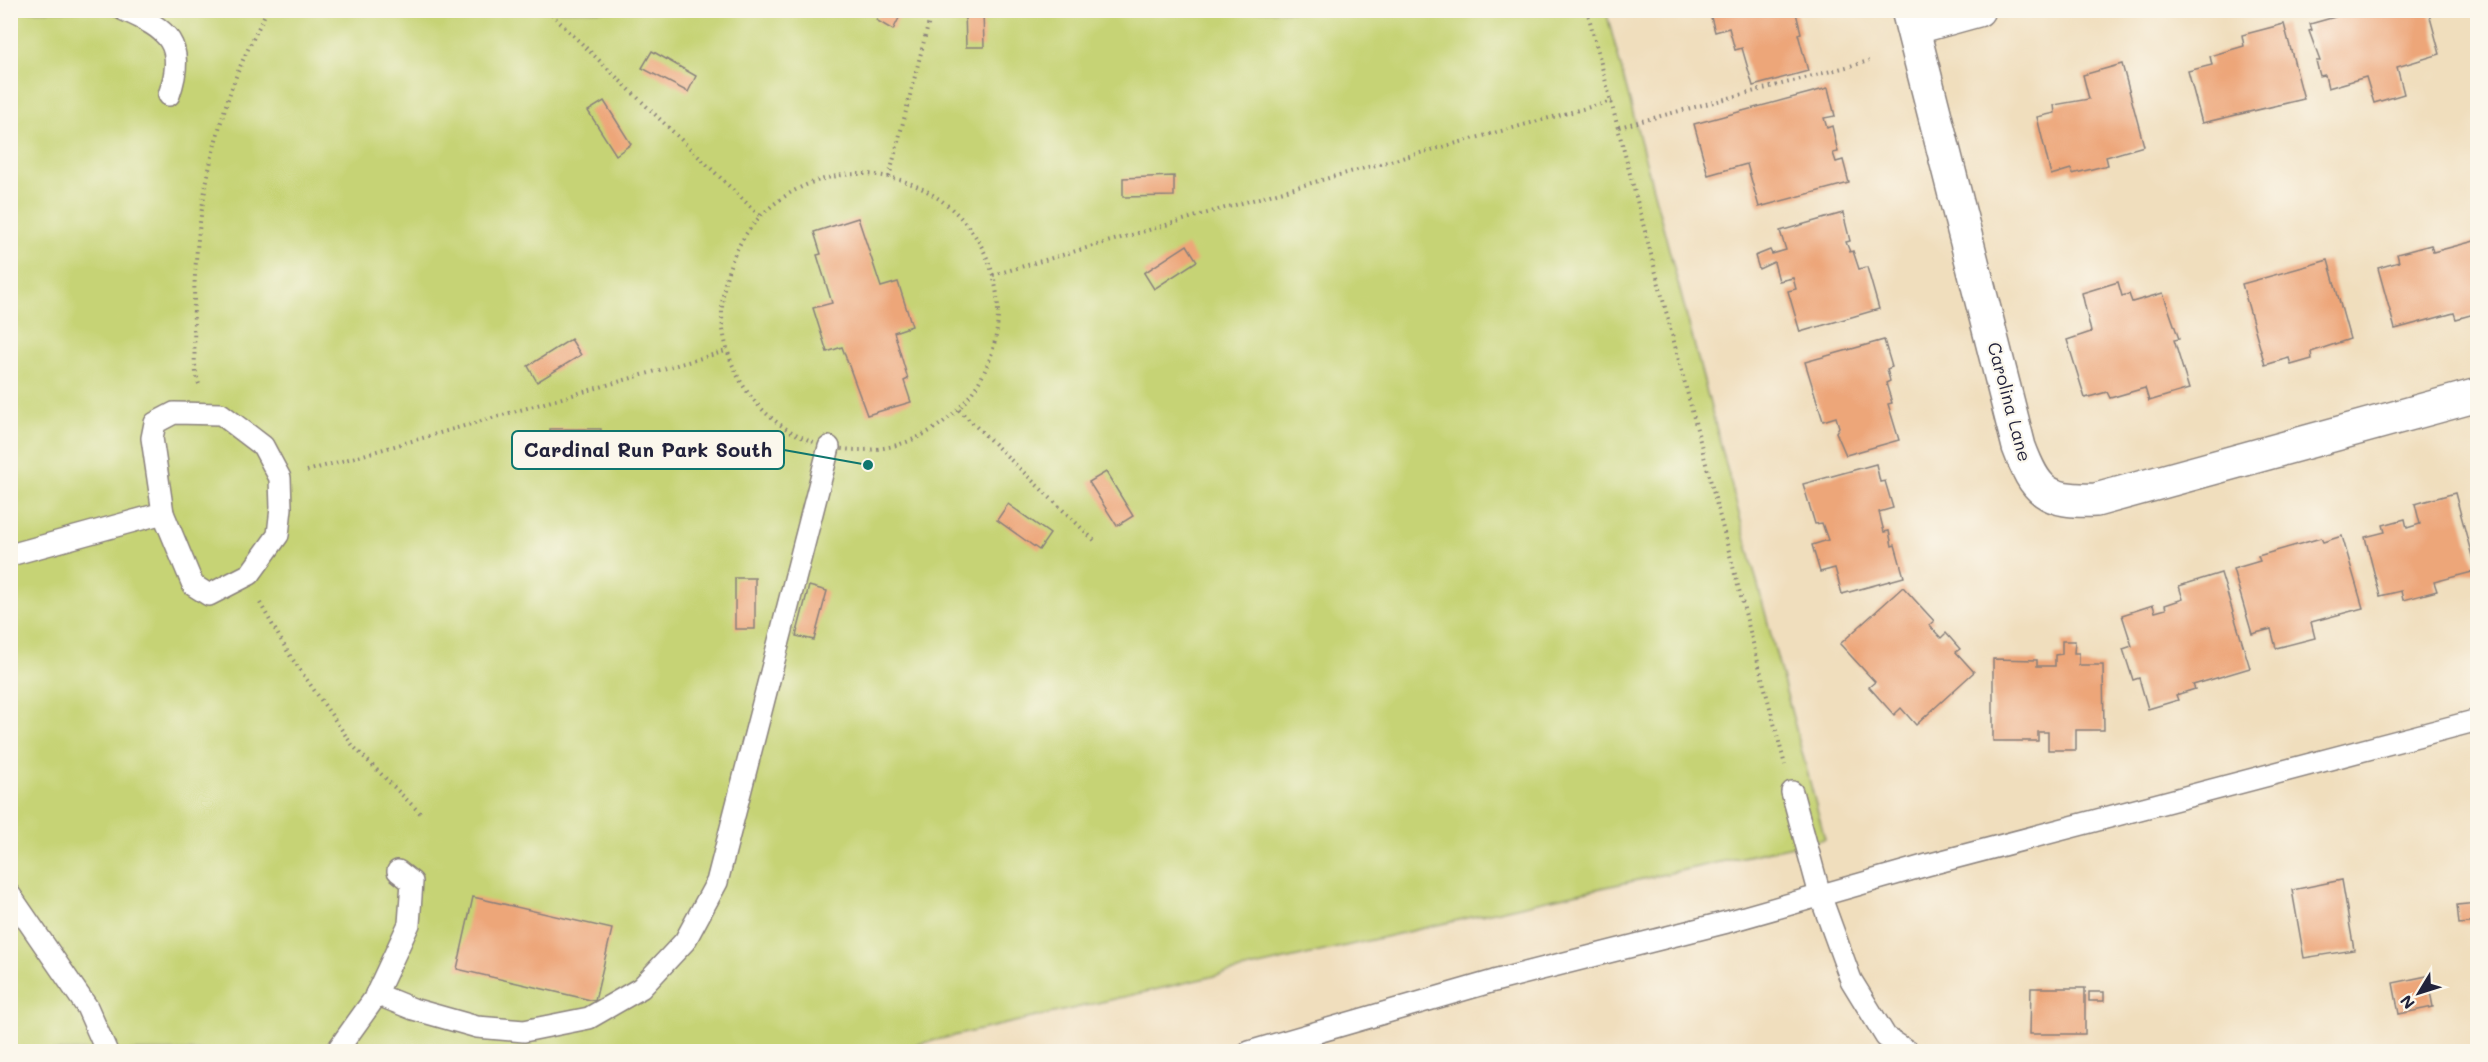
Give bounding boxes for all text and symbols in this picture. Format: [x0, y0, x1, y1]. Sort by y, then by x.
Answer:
street label: Carolina Lane [1983, 339, 2037, 464]
callout: Cardinal Run Park South [512, 431, 784, 469]
text: Cardinal Run Park South [524, 436, 772, 462]
north arrow [2389, 963, 2449, 1023]
text: N [2395, 991, 2419, 1014]

